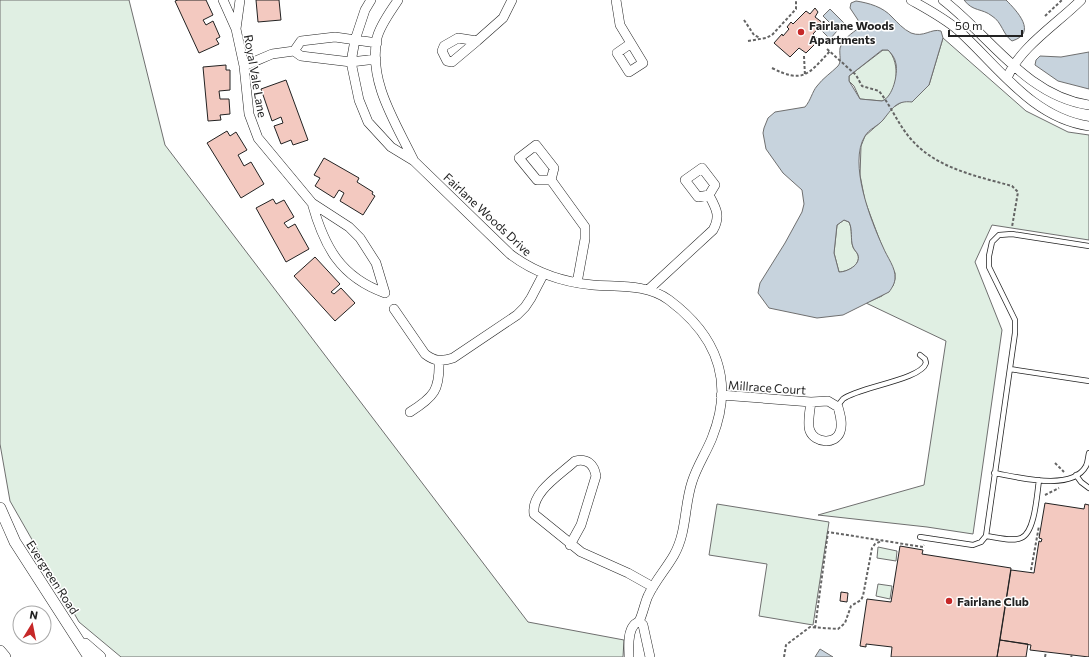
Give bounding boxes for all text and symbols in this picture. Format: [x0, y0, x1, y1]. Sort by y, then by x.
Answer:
scale bar [949, 12, 1022, 38]
place label: Fairlane Woods Apartments [809, 18, 895, 46]
text: 50 m [955, 18, 983, 32]
marker: Fairlane Woods Apartments [796, 27, 806, 37]
street label: Royal Vale Lane [242, 33, 270, 119]
street label: Fairlane Woods Drive [441, 170, 535, 258]
street label: Millrace Court [728, 377, 806, 397]
street label: Evergreen Road [24, 538, 82, 616]
place label: Fairlane Club [957, 594, 1029, 608]
marker: Fairlane Club [944, 596, 954, 606]
north arrow [12, 605, 52, 645]
text: N [29, 608, 39, 622]

